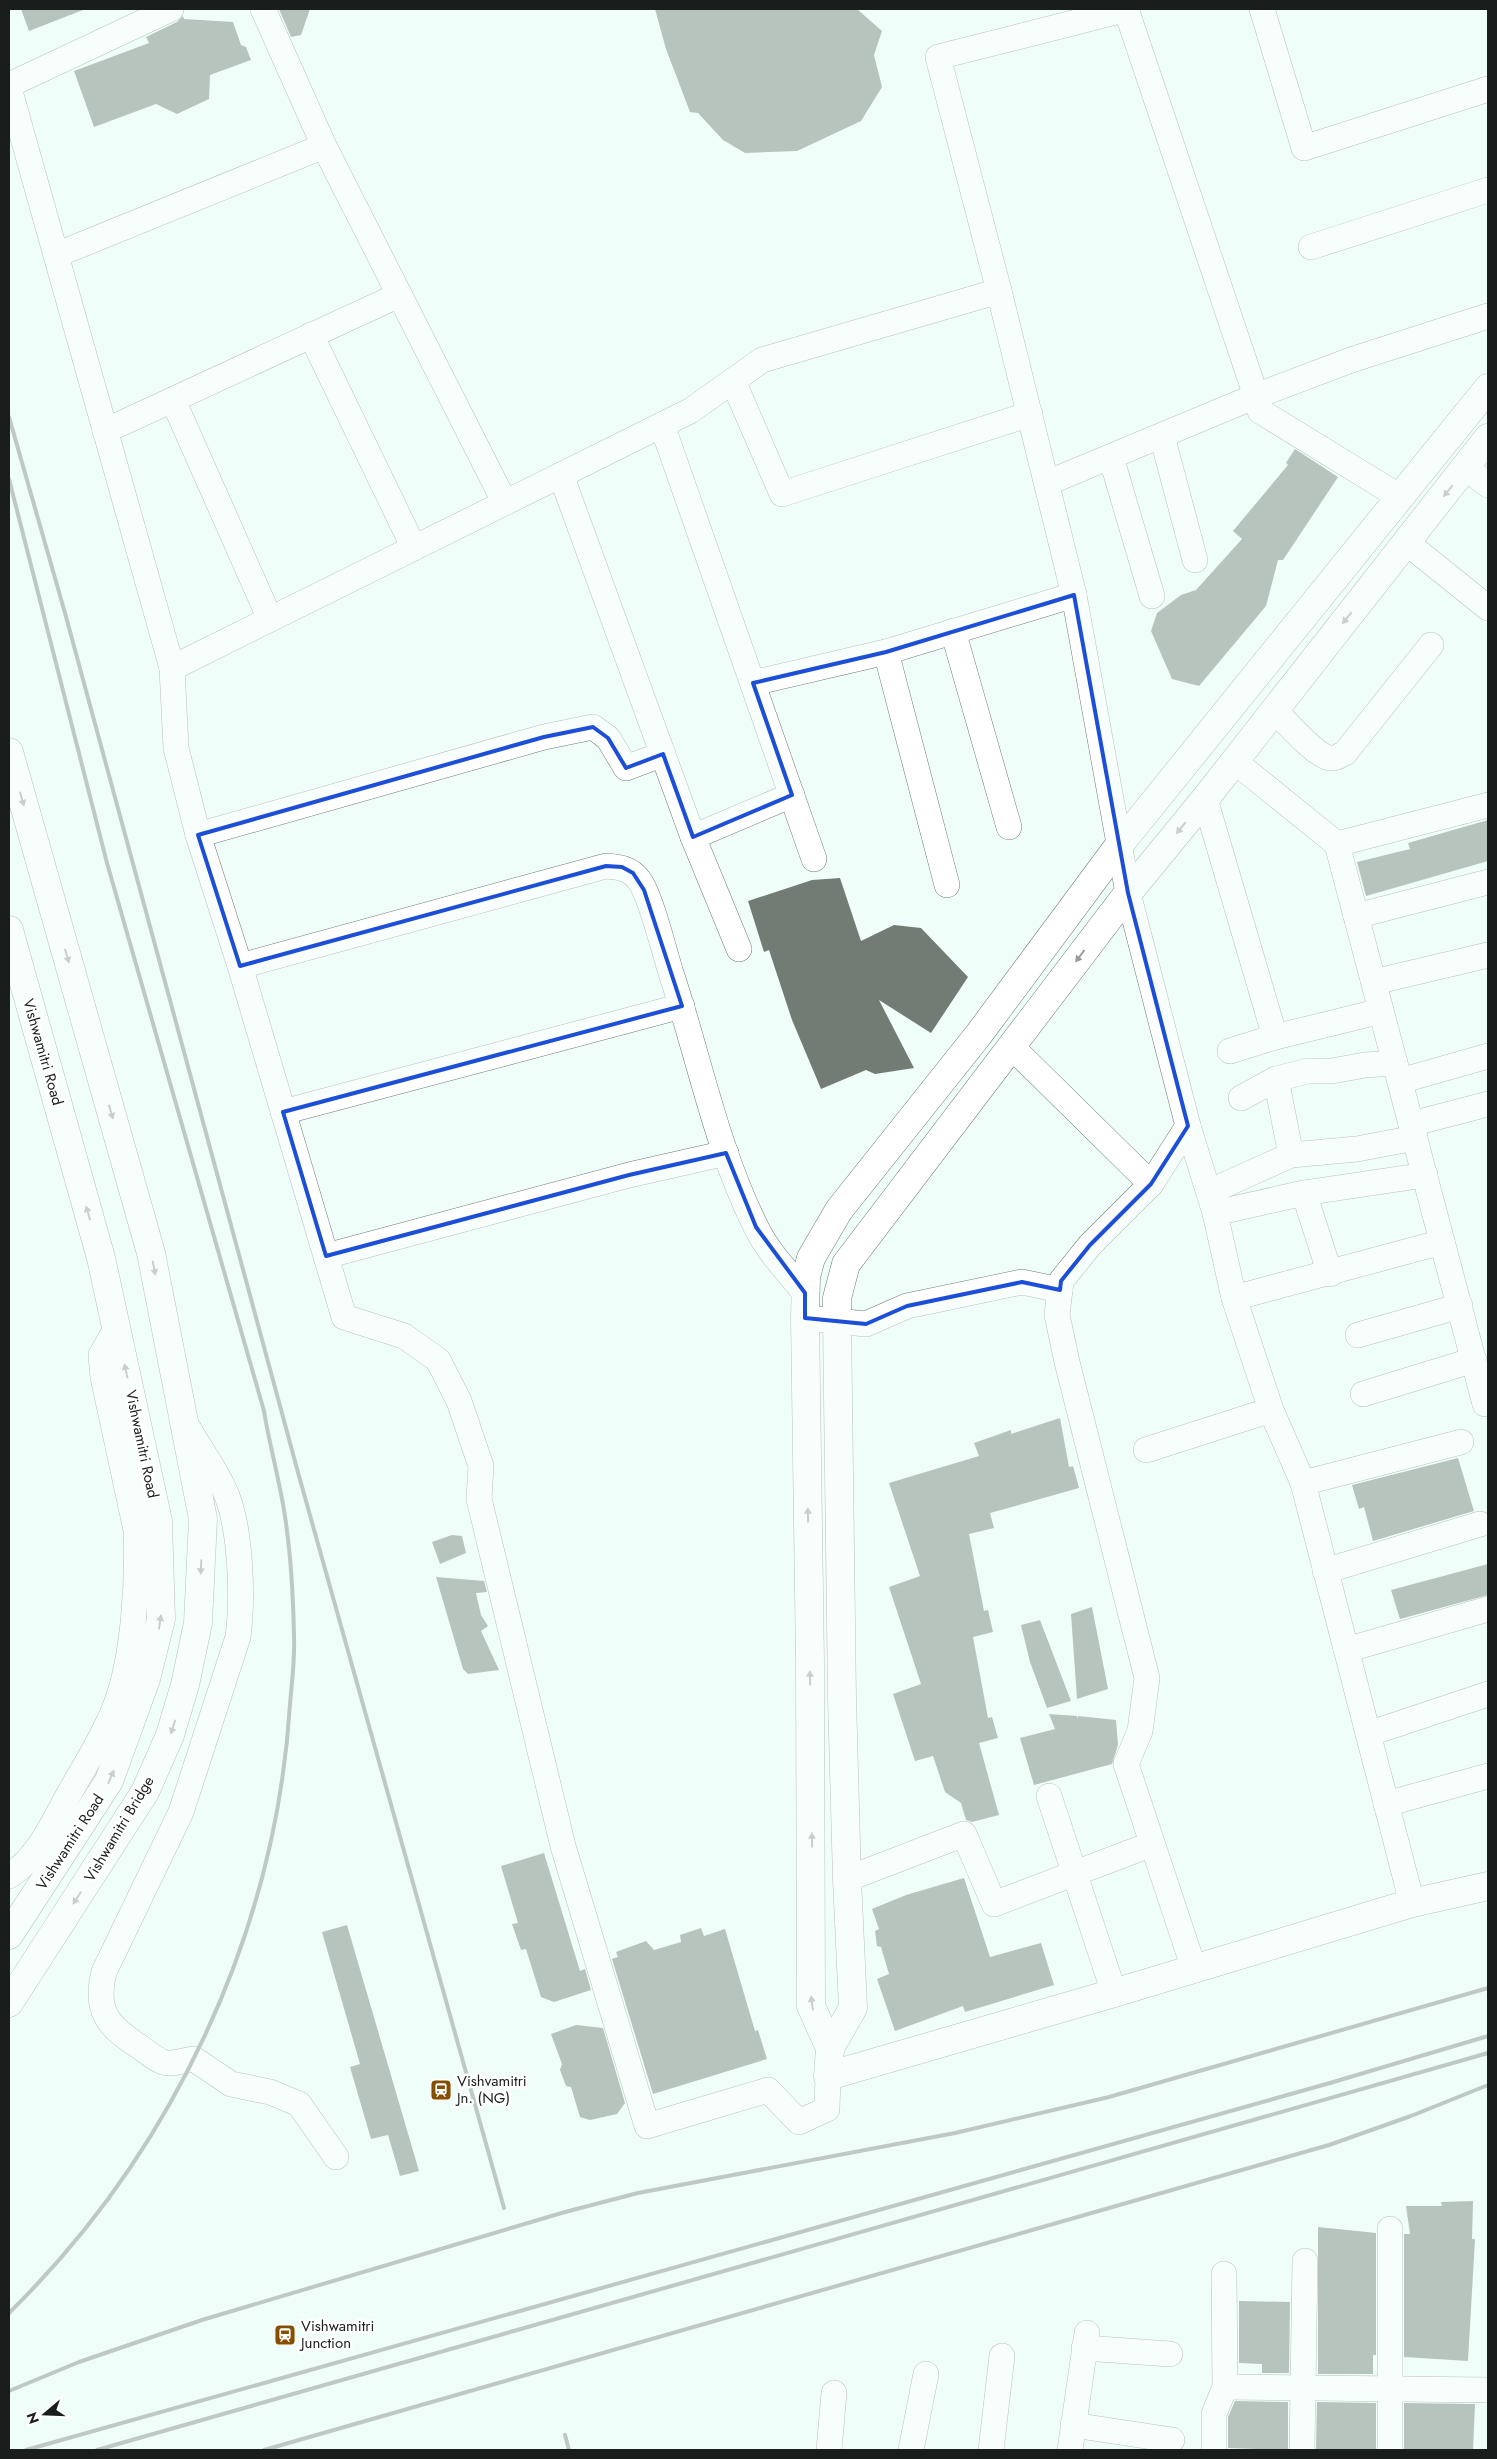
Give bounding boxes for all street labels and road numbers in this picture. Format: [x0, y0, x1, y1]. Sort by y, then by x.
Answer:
street label: Vishwamitri Road [17, 996, 69, 1108]
street label: Vishwamitri Road [120, 1388, 164, 1500]
street label: Vishwamitri Bridge [79, 1772, 159, 1886]
street label: Vishwamitri Road [31, 1790, 109, 1894]

